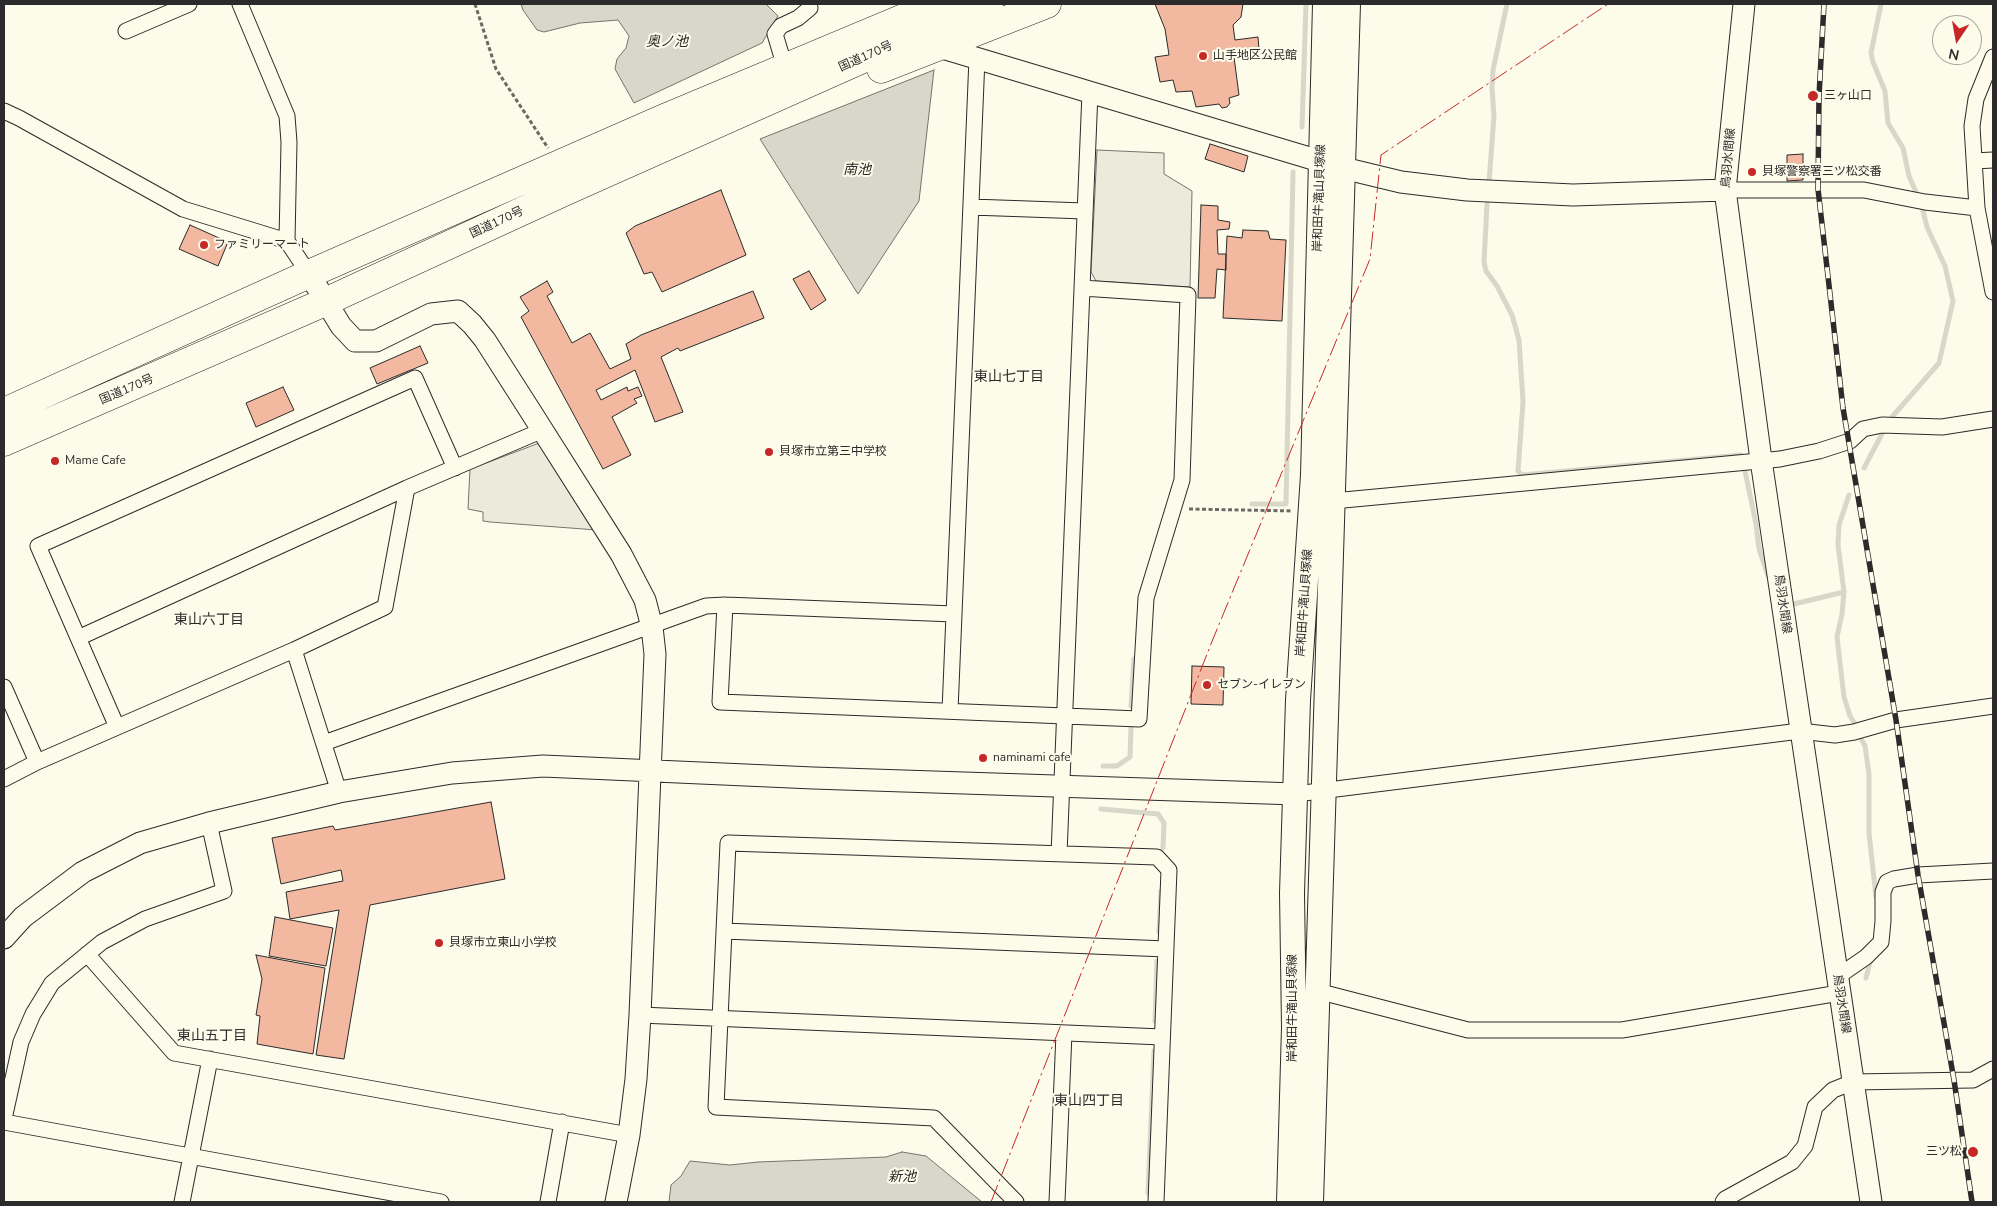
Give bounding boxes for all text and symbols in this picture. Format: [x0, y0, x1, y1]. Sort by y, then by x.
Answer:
north arrow [1932, 15, 1982, 65]
water label: 奥ノ池 [646, 35, 688, 51]
street label: 国道170号 [837, 39, 895, 75]
text: N [1947, 44, 1961, 65]
place label: 山手地区公民館 [1213, 49, 1297, 63]
marker: 山手地区公民館 [1197, 50, 1209, 62]
marker: 三ヶ山口 [1806, 89, 1820, 103]
place label: 三ヶ山口 [1824, 89, 1872, 103]
street label: 鳥羽水間線 [1719, 127, 1739, 189]
street label: 岸和田牛滝山貝塚線 [1311, 144, 1329, 252]
water label: 南池 [843, 163, 871, 179]
place label: 貝塚警察署三ツ松交番 [1762, 165, 1882, 179]
marker: 貝塚警察署三ツ松交番 [1746, 166, 1758, 178]
street label: 国道170号 [468, 204, 526, 242]
place label: ファミリーマート [214, 238, 310, 252]
marker: ファミリーマート [198, 239, 210, 251]
district label: 東山七丁目 [974, 370, 1044, 386]
street label: 国道170号 [98, 372, 156, 408]
place label: 貝塚市立第三中学校 [779, 445, 887, 459]
marker: 貝塚市立第三中学校 [763, 446, 775, 458]
place label: Mame Cafe [65, 454, 126, 468]
marker: Mame Cafe [49, 455, 61, 467]
street label: 岸和田牛滝山貝塚線 [1294, 549, 1316, 657]
street label: 鳥羽水間線 [1771, 573, 1793, 635]
district label: 東山六丁目 [174, 613, 244, 629]
place label: セブン-イレブン [1217, 678, 1306, 692]
marker: セブン-イレブン [1201, 679, 1213, 691]
place label: naminami cafe [993, 751, 1071, 765]
marker: naminami cafe [977, 752, 989, 764]
place label: 貝塚市立東山小学校 [449, 936, 557, 950]
marker: 貝塚市立東山小学校 [433, 937, 445, 949]
street label: 岸和田牛滝山貝塚線 [1286, 954, 1300, 1062]
street label: 鳥羽水間線 [1829, 973, 1853, 1035]
district label: 東山五丁目 [177, 1029, 247, 1045]
district label: 東山四丁目 [1054, 1094, 1124, 1110]
place label: 三ツ松 [1926, 1145, 1962, 1159]
marker: 三ツ松 [1966, 1145, 1980, 1159]
water label: 新池 [888, 1170, 916, 1186]

